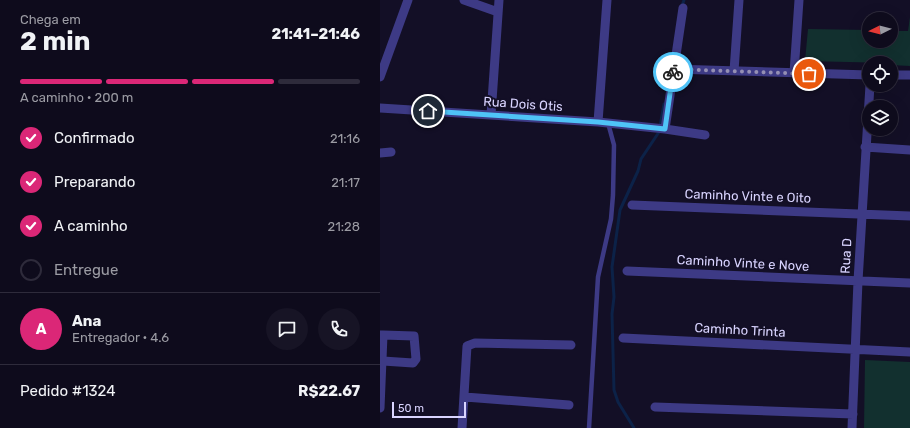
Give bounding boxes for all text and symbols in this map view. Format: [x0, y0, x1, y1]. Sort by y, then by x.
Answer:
text: Chega em [20, 12, 81, 27]
north arrow [862, 12, 898, 48]
map controls [862, 12, 898, 136]
text: 21:41–21:46 [271, 25, 360, 43]
text: 2 min [20, 26, 90, 57]
courier [653, 52, 693, 92]
button: locate [862, 56, 898, 92]
pin [792, 57, 826, 91]
icon: bike [662, 61, 684, 83]
icon: bag [798, 63, 820, 85]
text: A caminho · 200 m [20, 90, 133, 105]
pin [411, 94, 445, 128]
street label: Rua Dois Otis [483, 94, 564, 114]
icon: home [417, 100, 439, 122]
button: layers [862, 100, 898, 136]
icon: check [20, 127, 42, 149]
text: Confirmado [54, 129, 135, 147]
text: 21:16 [330, 131, 360, 146]
icon: check [20, 171, 42, 193]
text: Preparando [54, 173, 135, 191]
text: 21:17 [331, 175, 360, 190]
street label: Caminho Vinte e Oito [685, 186, 811, 206]
icon: check [20, 215, 42, 237]
text: A caminho [54, 217, 128, 235]
text: 21:28 [328, 219, 360, 234]
street label: Rua D [838, 238, 854, 274]
street label: Caminho Vinte e Nove [676, 252, 810, 274]
text: Entregue [54, 261, 118, 279]
button: chat [266, 308, 308, 350]
button: phone [318, 308, 360, 350]
text: Ana [72, 312, 101, 330]
text: A [36, 320, 46, 338]
street label: Caminho Trinta [694, 320, 786, 340]
text: Entregador · 4.6 [72, 330, 169, 345]
text: Pedido #1324 [20, 382, 116, 400]
text: R$22.67 [298, 382, 360, 400]
scale bar [392, 400, 466, 419]
text: 50 m [398, 402, 424, 415]

